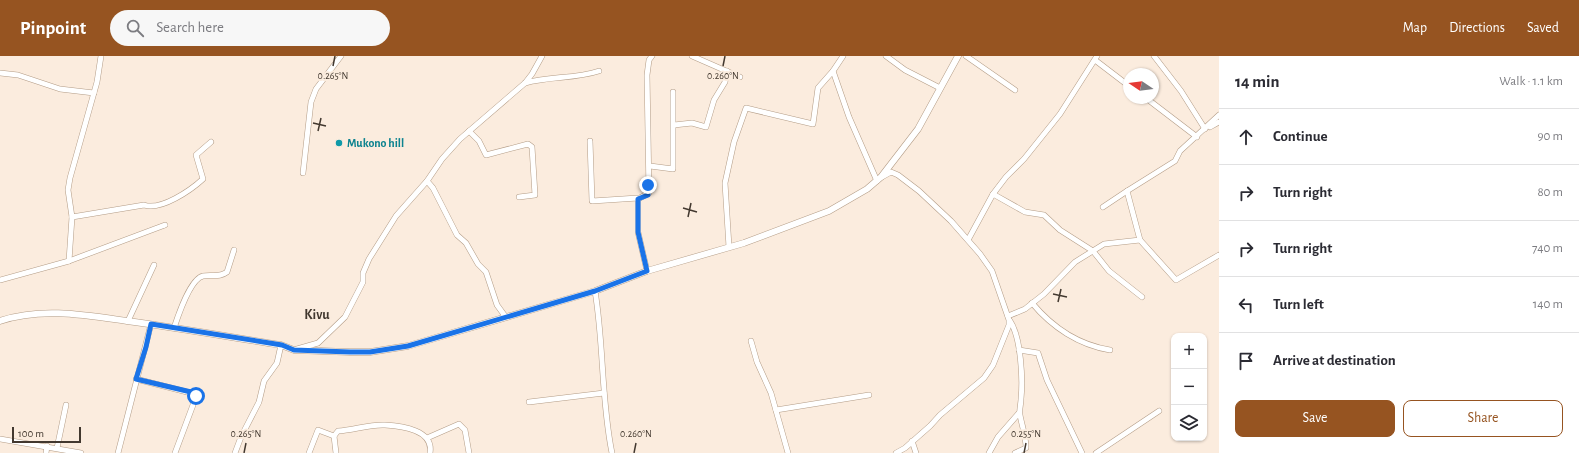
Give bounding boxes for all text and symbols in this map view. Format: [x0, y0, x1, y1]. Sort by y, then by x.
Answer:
search box [110, 10, 390, 46]
icon: search [124, 17, 146, 39]
text: Pinpoint [20, 19, 86, 38]
text: Search here [156, 20, 224, 35]
text: Map [1403, 21, 1427, 35]
text: Directions [1449, 21, 1505, 35]
text: Saved [1527, 21, 1559, 35]
north arrow [1123, 68, 1159, 104]
text: 0.265°N [318, 71, 348, 81]
text: 0.260°N [707, 71, 739, 81]
text: 14 min [1235, 73, 1279, 90]
text: Walk · 1.1 km [1499, 75, 1563, 88]
icon: ahead [1235, 126, 1257, 148]
text: Continue [1273, 129, 1328, 144]
text: 90 m [1537, 130, 1563, 143]
place label: Mukono hill [347, 137, 404, 149]
marker: Mukono hill [334, 138, 344, 148]
route end [639, 176, 657, 194]
icon: right [1235, 182, 1257, 204]
text: Turn right [1273, 185, 1332, 200]
text: 80 m [1537, 186, 1563, 199]
icon: right [1235, 238, 1257, 260]
text: Turn right [1273, 241, 1332, 256]
text: 740 m [1532, 242, 1563, 255]
icon: left [1235, 294, 1257, 316]
text: Turn left [1273, 297, 1324, 312]
text: 140 m [1533, 298, 1563, 311]
district label: Kivu [304, 308, 330, 322]
map controls [1171, 333, 1207, 441]
button: + [1171, 333, 1207, 369]
icon: arrive [1235, 350, 1257, 372]
text: Arrive at destination [1273, 353, 1396, 368]
button: − [1171, 369, 1207, 405]
route start [187, 387, 205, 405]
button: Save [1235, 400, 1395, 437]
button: Share [1403, 400, 1563, 437]
button: layers [1171, 405, 1207, 441]
scale bar [12, 425, 81, 444]
text: 100 m [18, 428, 44, 439]
text: 0.265°N [231, 429, 261, 439]
text: 0.260°N [620, 429, 652, 439]
text: 0.255°N [1011, 429, 1041, 439]

